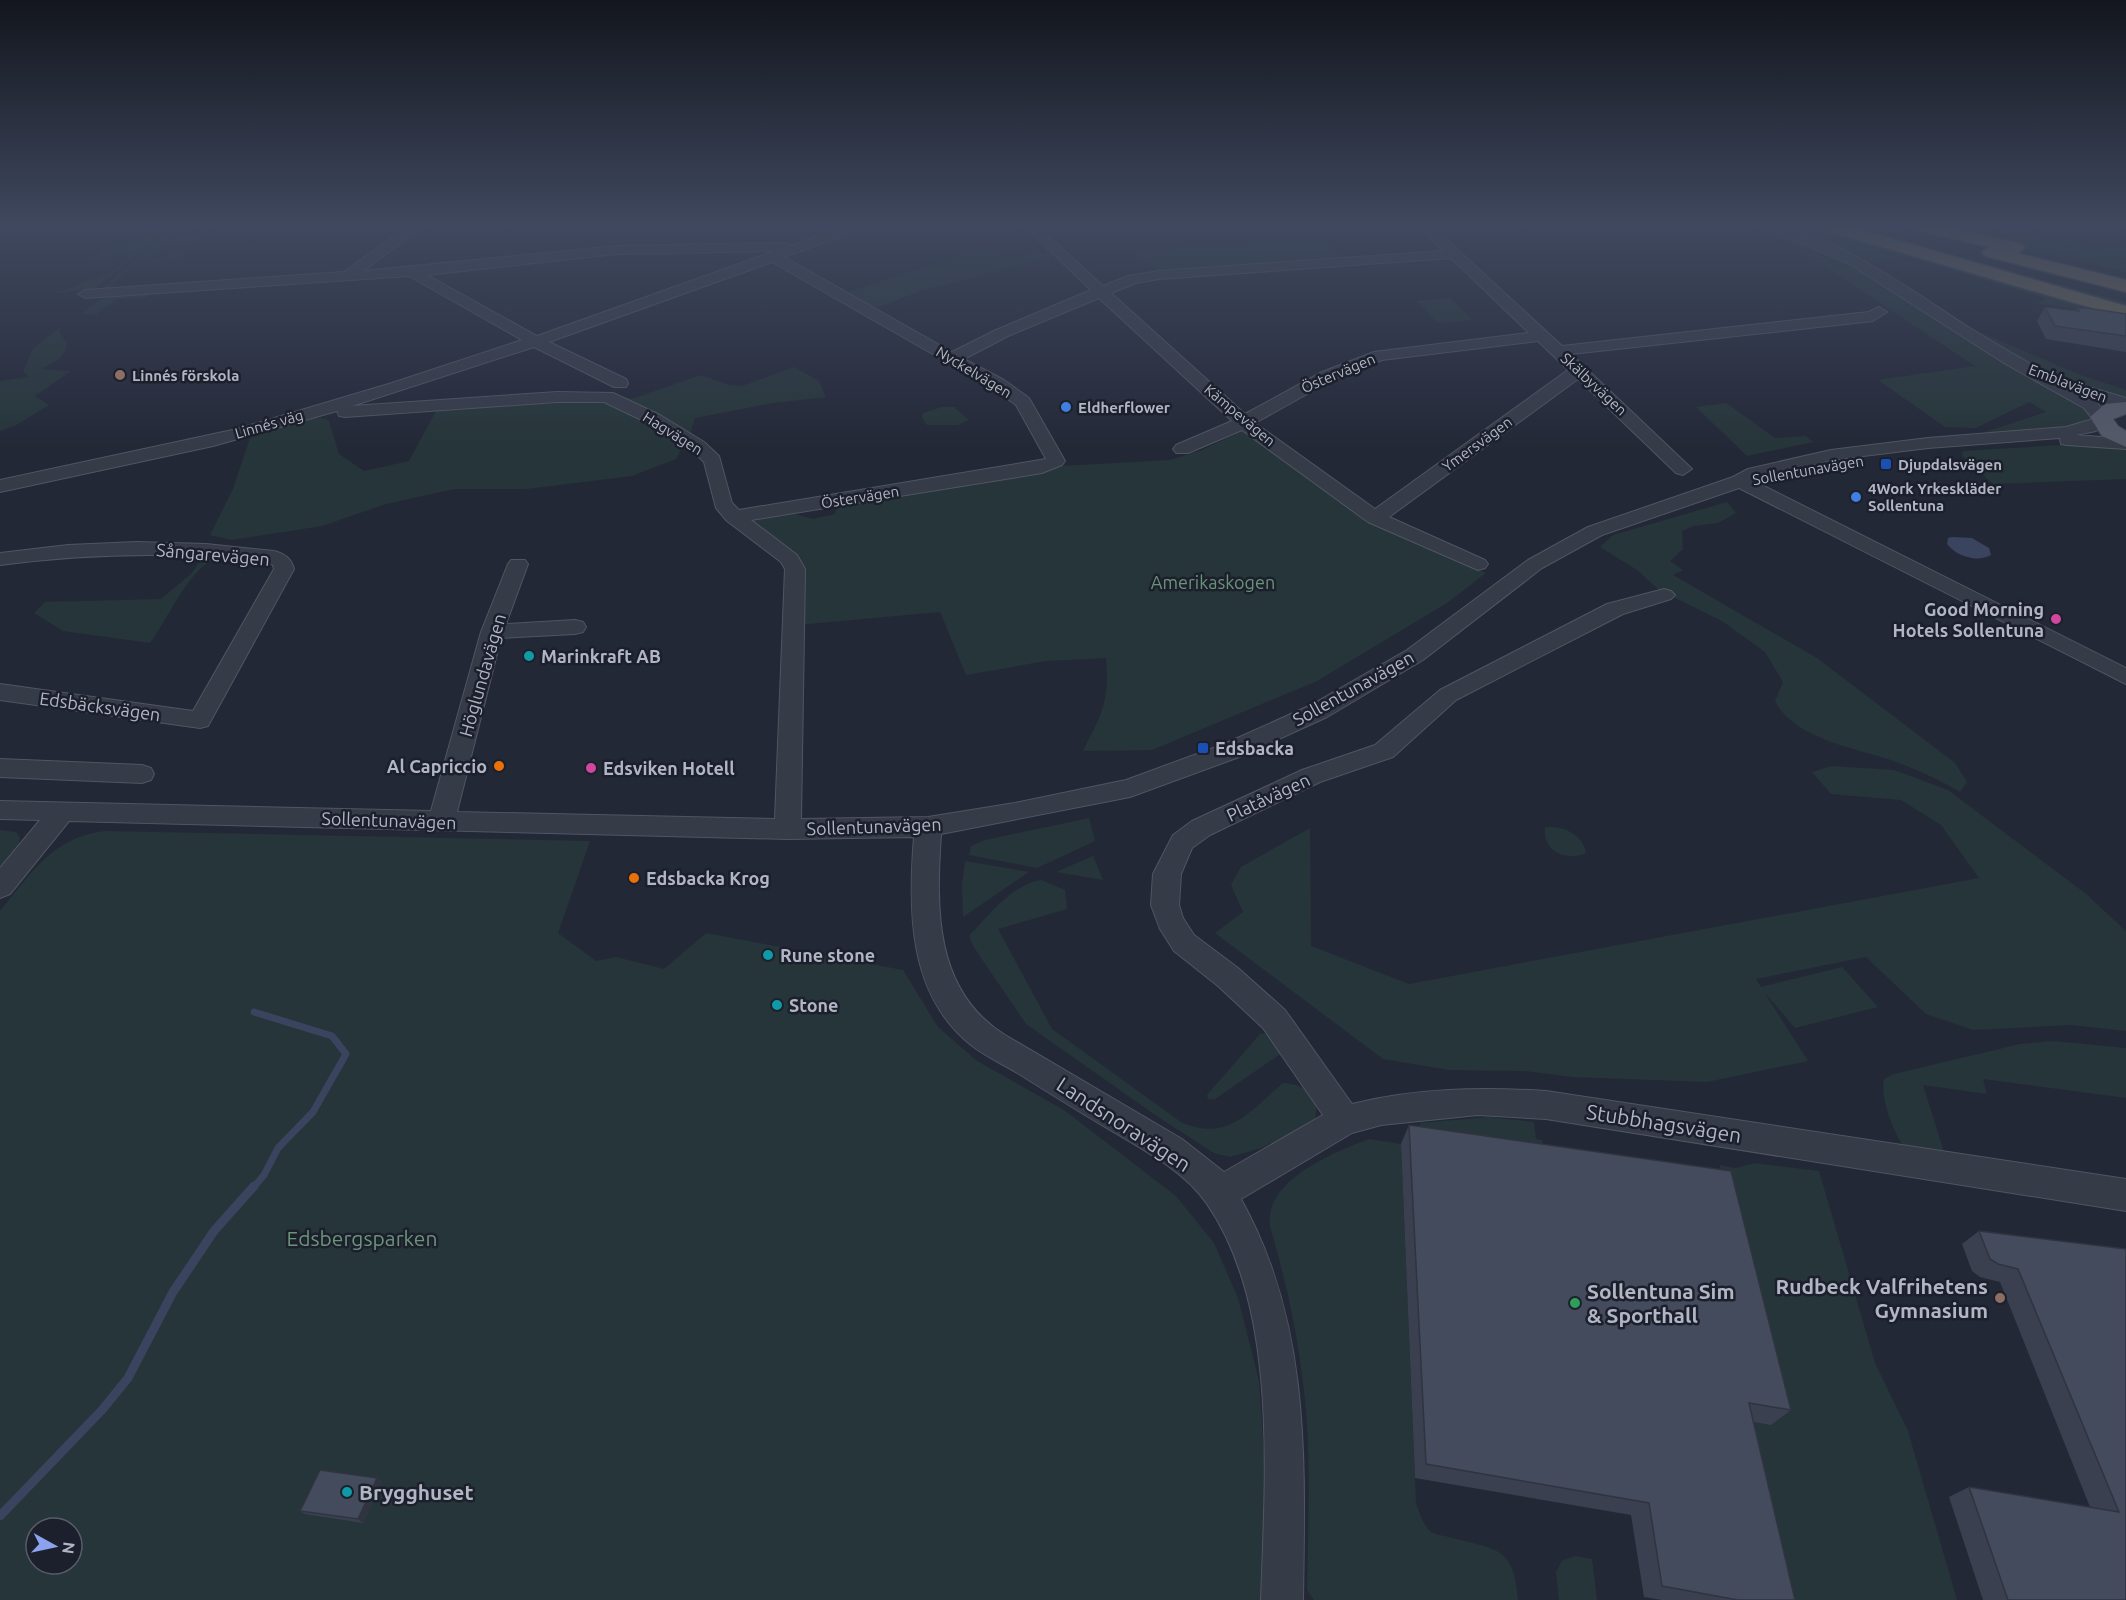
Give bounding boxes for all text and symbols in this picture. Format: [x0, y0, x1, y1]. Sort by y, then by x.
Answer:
street label: Nyckelvägen [933, 343, 1015, 401]
street label: Skälbyvägen [1558, 349, 1630, 419]
street label: Östervägen [1298, 350, 1378, 396]
street label: Emblavägen [2027, 360, 2109, 406]
place label: Linnés förskola [132, 367, 239, 384]
marker: Linnés förskola [113, 368, 127, 382]
street label: Kämpevägen [1201, 380, 1279, 450]
place label: Eldherflower [1078, 399, 1171, 416]
marker: Eldherflower [1059, 400, 1073, 414]
street label: Linnés väg [233, 406, 305, 442]
street label: Hagvägen [640, 408, 706, 458]
street label: Ymersvägen [1439, 413, 1515, 475]
street label: Sollentunavägen [1751, 452, 1865, 488]
place label: Djupdalsvägen [1898, 456, 2002, 473]
marker: Djupdalsvägen [1879, 457, 1893, 471]
place label: 4Work Yrkeskläder Sollentuna [1868, 480, 2002, 514]
street label: Östervägen [820, 482, 900, 512]
marker: 4Work Yrkeskläder Sollentuna [1849, 490, 1863, 504]
street label: Sångarevägen [155, 539, 271, 569]
park label: Amerikaskogen [1151, 572, 1275, 592]
place label: Good Morning Hotels Sollentuna [1893, 599, 2044, 640]
street label: Höglundavägen [455, 611, 509, 739]
marker: Good Morning Hotels Sollentuna [2049, 612, 2063, 626]
place label: Marinkraft AB [541, 646, 661, 666]
street label: Sollentunavägen [1289, 647, 1417, 729]
marker: Marinkraft AB [522, 649, 536, 663]
street label: Edsbäcksvägen [38, 688, 162, 724]
place label: Edsbacka [1215, 738, 1294, 758]
marker: Edsbacka [1196, 741, 1210, 755]
place label: Al Capriccio [387, 756, 487, 776]
place label: Edsviken Hotell [603, 758, 735, 778]
marker: Al Capriccio [492, 759, 506, 773]
marker: Edsviken Hotell [584, 761, 598, 775]
street label: Platåvägen [1223, 769, 1313, 825]
street label: Sollentunavägen [321, 808, 457, 832]
street label: Sollentunavägen [806, 814, 942, 838]
place label: Edsbacka Krog [646, 868, 770, 888]
marker: Edsbacka Krog [627, 871, 641, 885]
place label: Rune stone [780, 945, 875, 965]
marker: Rune stone [761, 948, 775, 962]
place label: Stone [789, 995, 838, 1015]
marker: Stone [770, 998, 784, 1012]
street label: Landsnoravägen [1053, 1072, 1195, 1176]
street label: Stubbhagsvägen [1585, 1099, 1743, 1147]
park label: Edsbergsparken [287, 1226, 437, 1250]
place label: Rudbeck Valfrihetens Gymnasium [1776, 1274, 1988, 1322]
place label: Sollentuna Sim & Sporthall [1587, 1279, 1735, 1327]
marker: Rudbeck Valfrihetens Gymnasium [1993, 1291, 2007, 1305]
marker: Sollentuna Sim & Sporthall [1568, 1296, 1582, 1310]
place label: Brygghuset [359, 1480, 473, 1504]
marker: Brygghuset [340, 1485, 354, 1499]
north arrow [24, 1516, 84, 1576]
text: N [59, 1541, 79, 1555]

